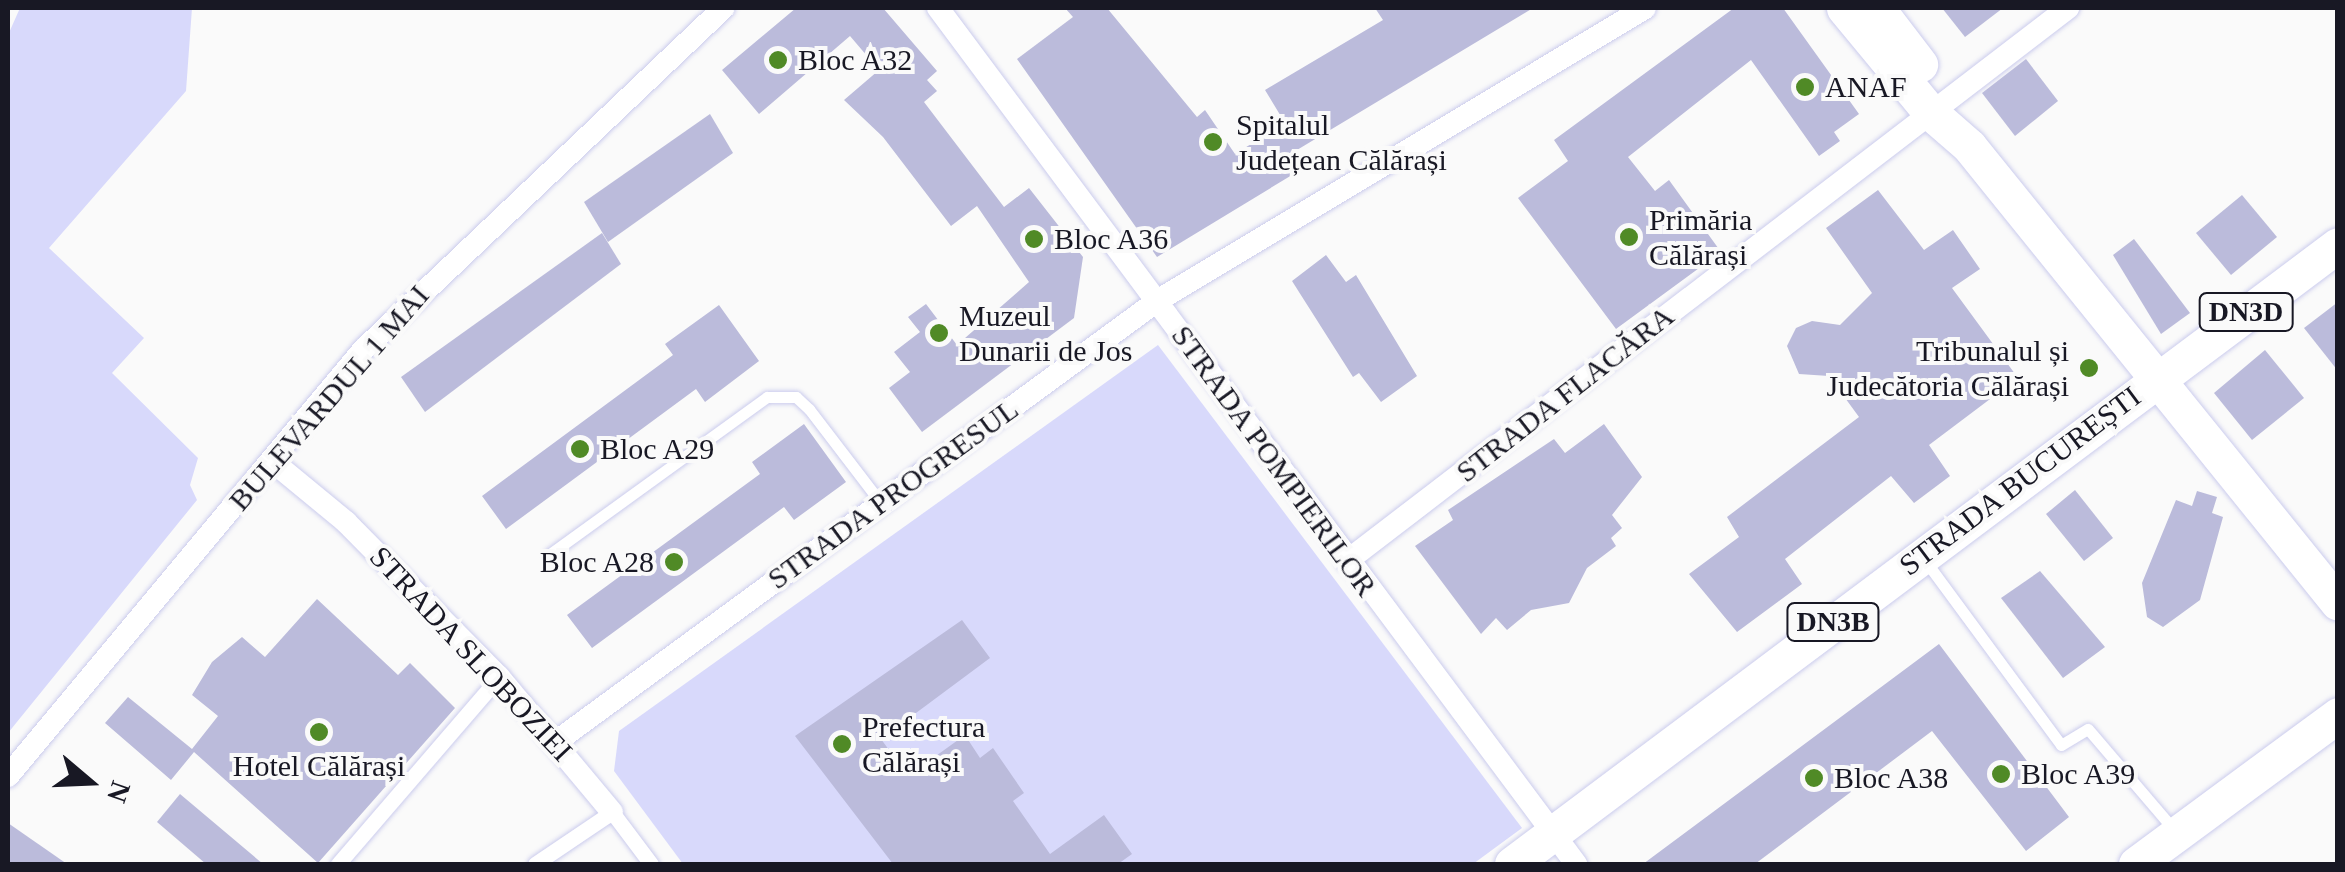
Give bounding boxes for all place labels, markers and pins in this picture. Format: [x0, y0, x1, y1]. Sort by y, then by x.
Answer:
place label: Bloc A32 [798, 42, 914, 78]
marker: Bloc A32 [767, 49, 789, 71]
place label: ANAF [1825, 69, 1907, 105]
marker: ANAF [1794, 76, 1816, 98]
place label: Spitalul Județean Călărași [1236, 107, 1447, 178]
marker: Spitalul Județean Călărași [1200, 129, 1226, 155]
place label: Primăria Călărași [1649, 202, 1752, 272]
place label: Bloc A36 [1054, 221, 1170, 257]
marker: Primăria Călărași [1618, 226, 1640, 248]
marker: Bloc A36 [1023, 228, 1045, 250]
place label: Muzeul Dunarii de Jos [959, 298, 1132, 368]
marker: Muzeul Dunarii de Jos [928, 322, 950, 344]
place label: Tribunalul și Judecătoria Călărași [1827, 333, 2069, 404]
marker: Tribunalul și Judecătoria Călărași [2078, 357, 2100, 379]
place label: Bloc A29 [600, 431, 716, 467]
marker: Bloc A29 [569, 438, 591, 460]
place label: Bloc A28 [538, 544, 654, 580]
marker: Bloc A28 [663, 551, 685, 573]
place label: Prefectura Călărași [862, 709, 985, 780]
marker: Hotel Călărași [308, 721, 330, 743]
marker: Prefectura Călărași [831, 733, 853, 755]
place label: Hotel Călărași [233, 748, 405, 784]
place label: Bloc A39 [2021, 756, 2137, 792]
place label: Bloc A38 [1834, 760, 1950, 796]
marker: Bloc A39 [1990, 763, 2012, 785]
marker: Bloc A38 [1803, 767, 1825, 789]

